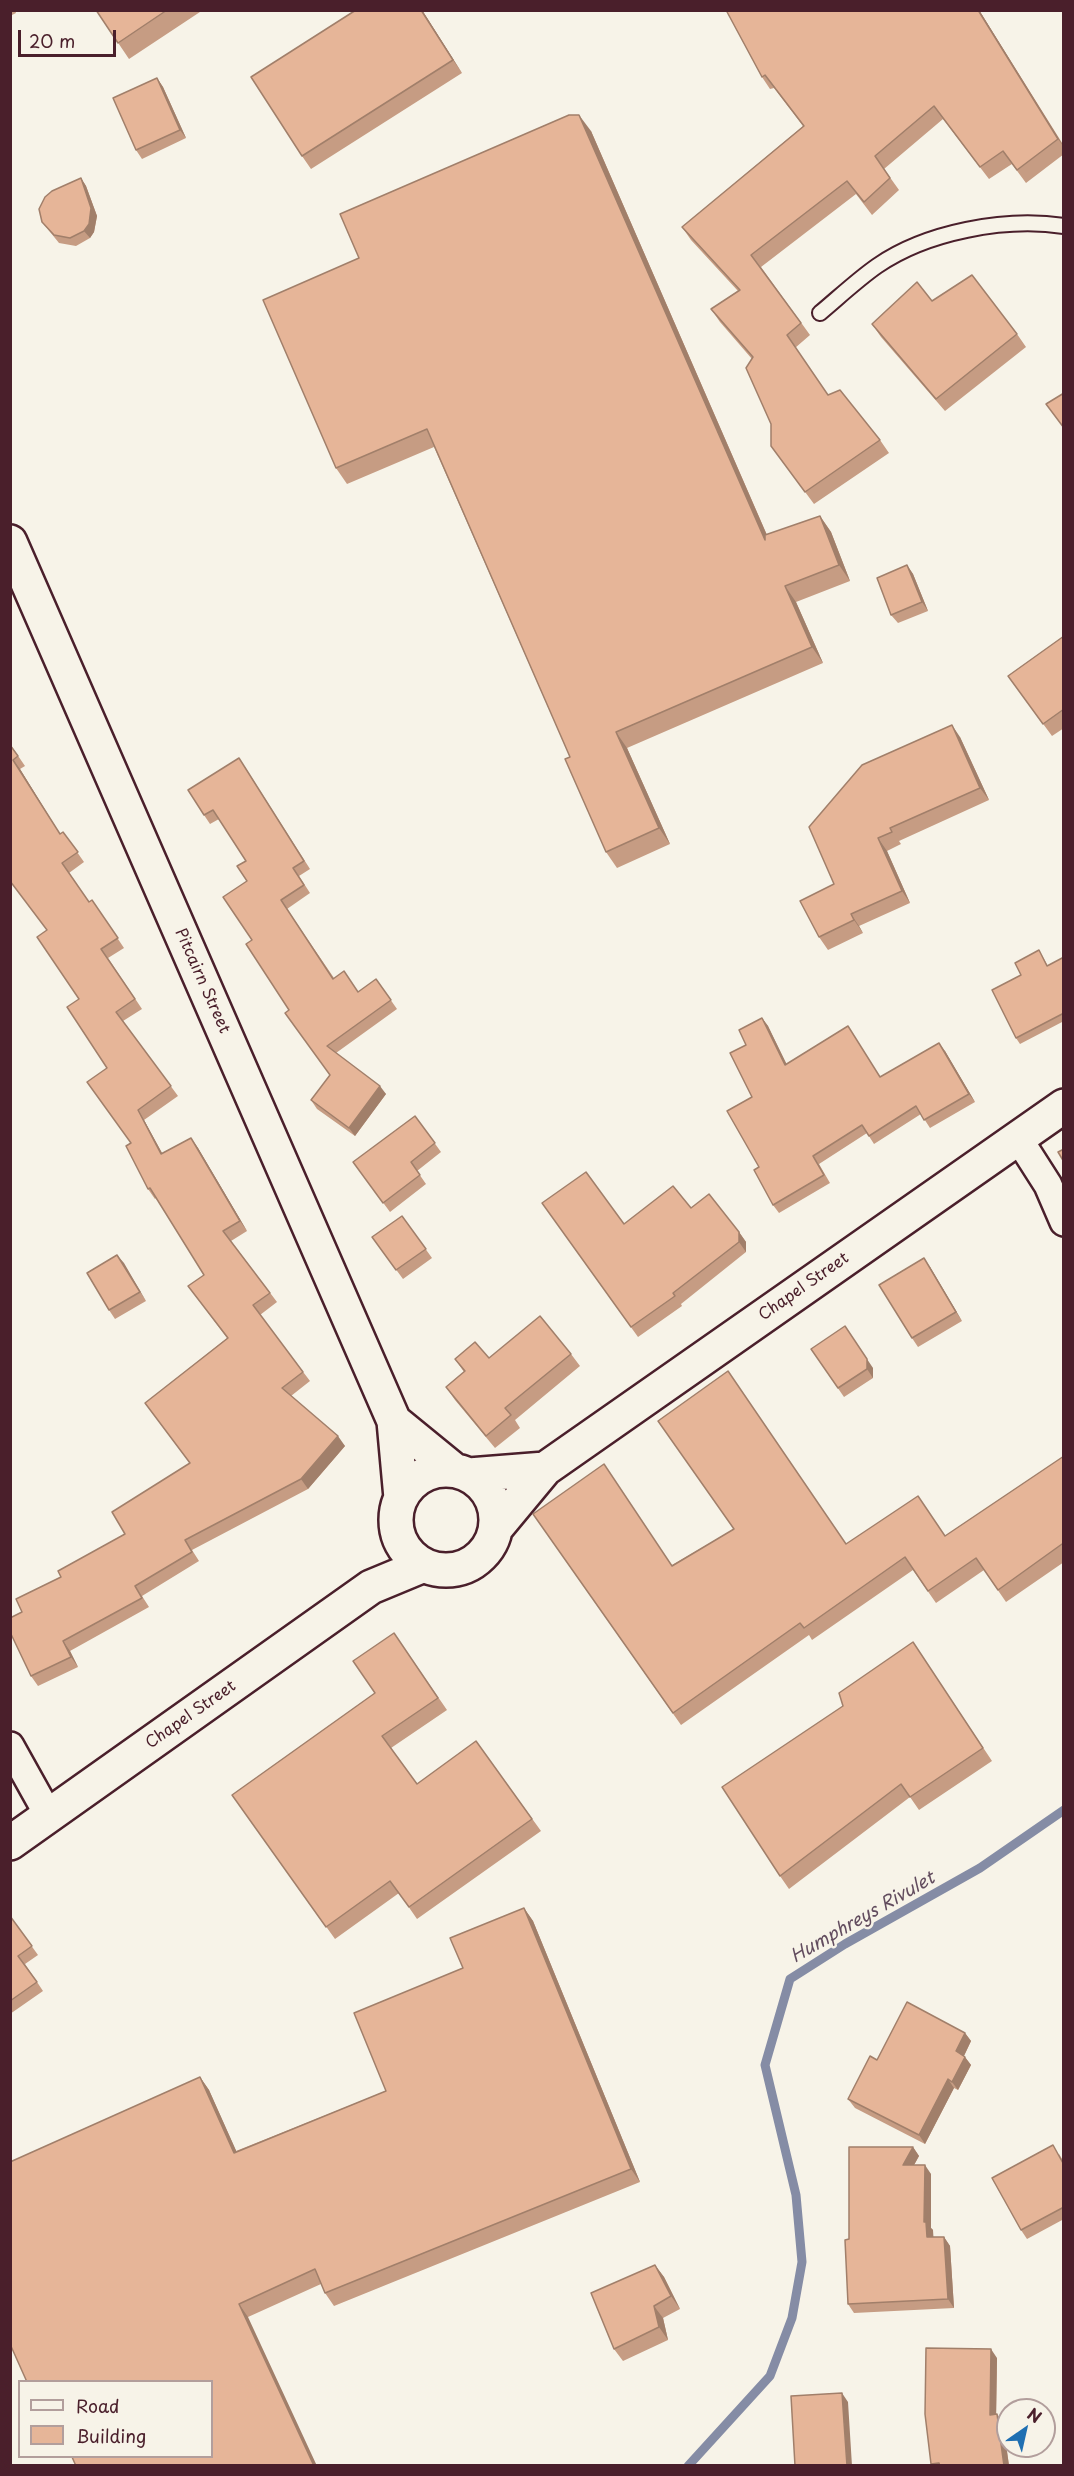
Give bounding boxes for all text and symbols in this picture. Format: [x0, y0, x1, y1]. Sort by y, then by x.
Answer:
scale bar [21, 18, 118, 56]
text: 20 m [29, 27, 75, 54]
street label: Pitcairn Street [170, 925, 234, 1037]
street label: Chapel Street [755, 1249, 853, 1325]
street label: Chapel Street [142, 1677, 240, 1753]
water label: Humphreys Rivulet [787, 1868, 939, 1968]
legend [18, 2380, 213, 2458]
text: Road [76, 2392, 120, 2419]
north arrow [996, 2398, 1056, 2458]
text: N [1023, 2401, 1047, 2428]
text: Building [76, 2422, 146, 2449]

